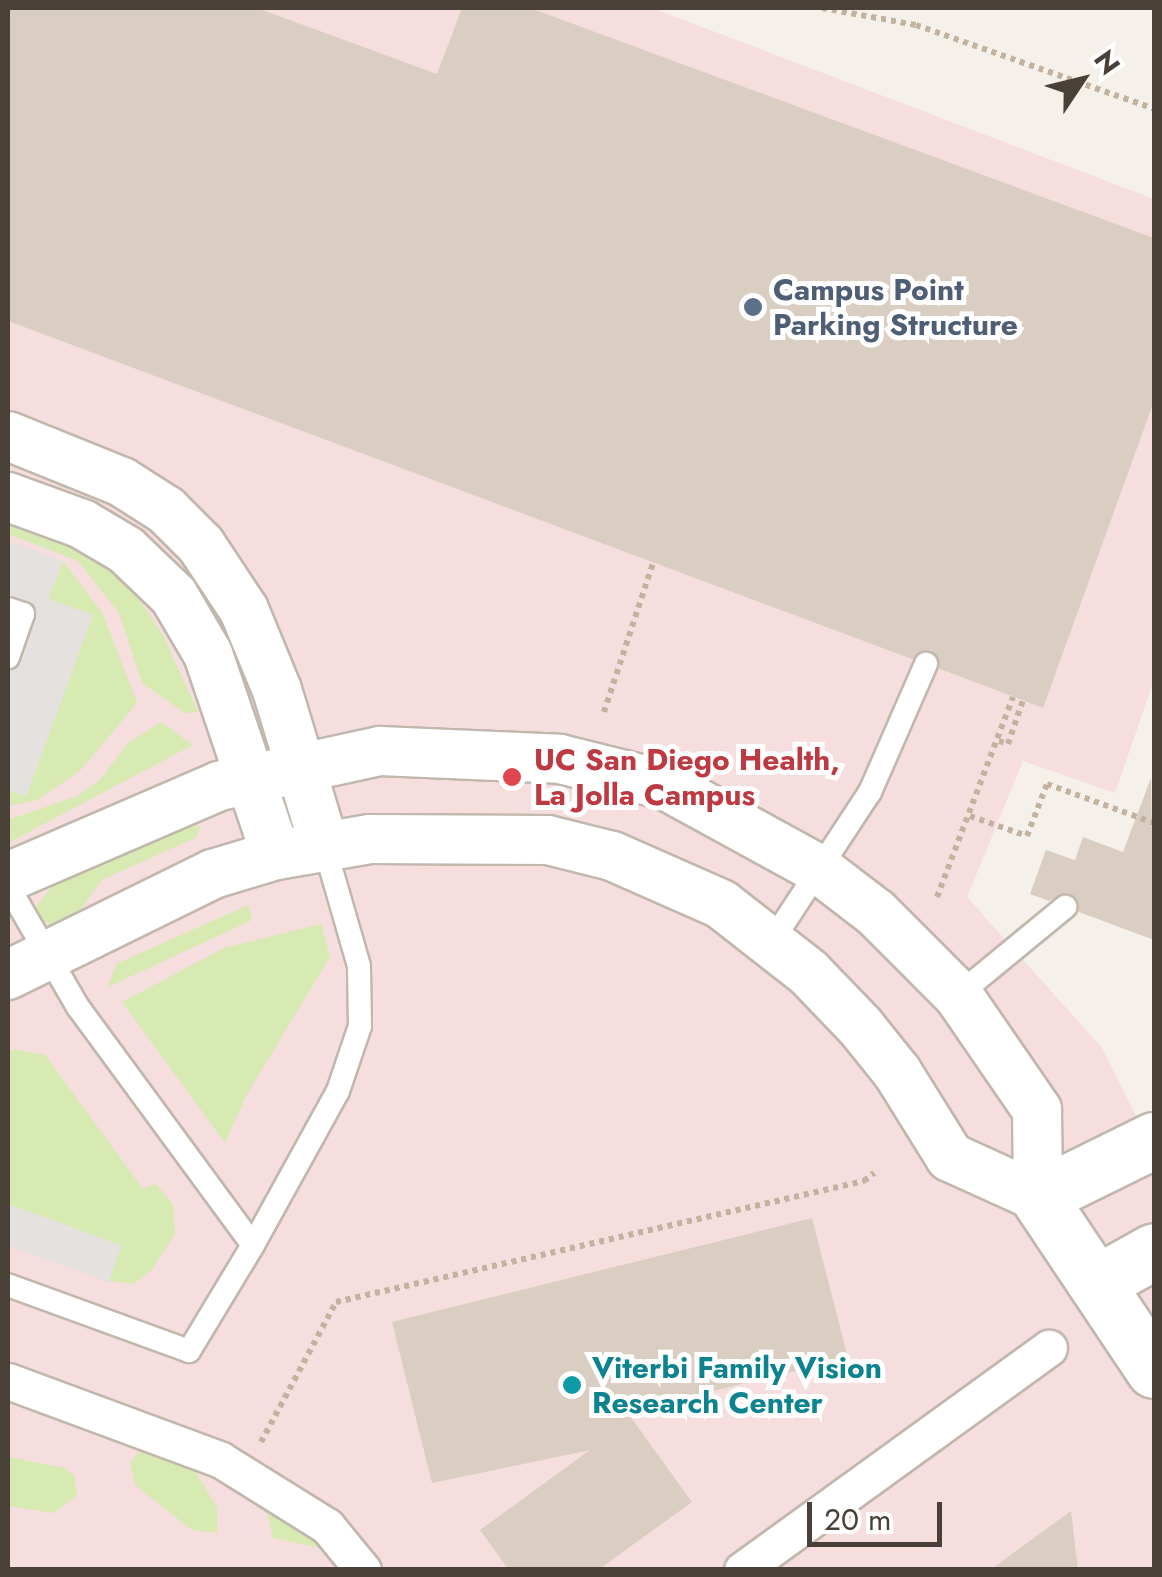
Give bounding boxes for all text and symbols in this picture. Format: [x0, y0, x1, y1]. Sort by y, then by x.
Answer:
north arrow [1032, 30, 1132, 130]
text: N [1084, 42, 1130, 83]
place label: Campus Point Parking Structure [773, 272, 1018, 342]
marker: Campus Point Parking Structure [742, 296, 764, 318]
place label: UC San Diego Health, La Jolla Campus [534, 742, 840, 812]
marker: UC San Diego Health, La Jolla Campus [499, 764, 525, 790]
place label: Viterbi Family Vision Research Center [592, 1350, 882, 1420]
marker: Viterbi Family Vision Research Center [561, 1374, 583, 1396]
scale bar [812, 1482, 947, 1544]
text: 20 m [824, 1498, 891, 1541]

